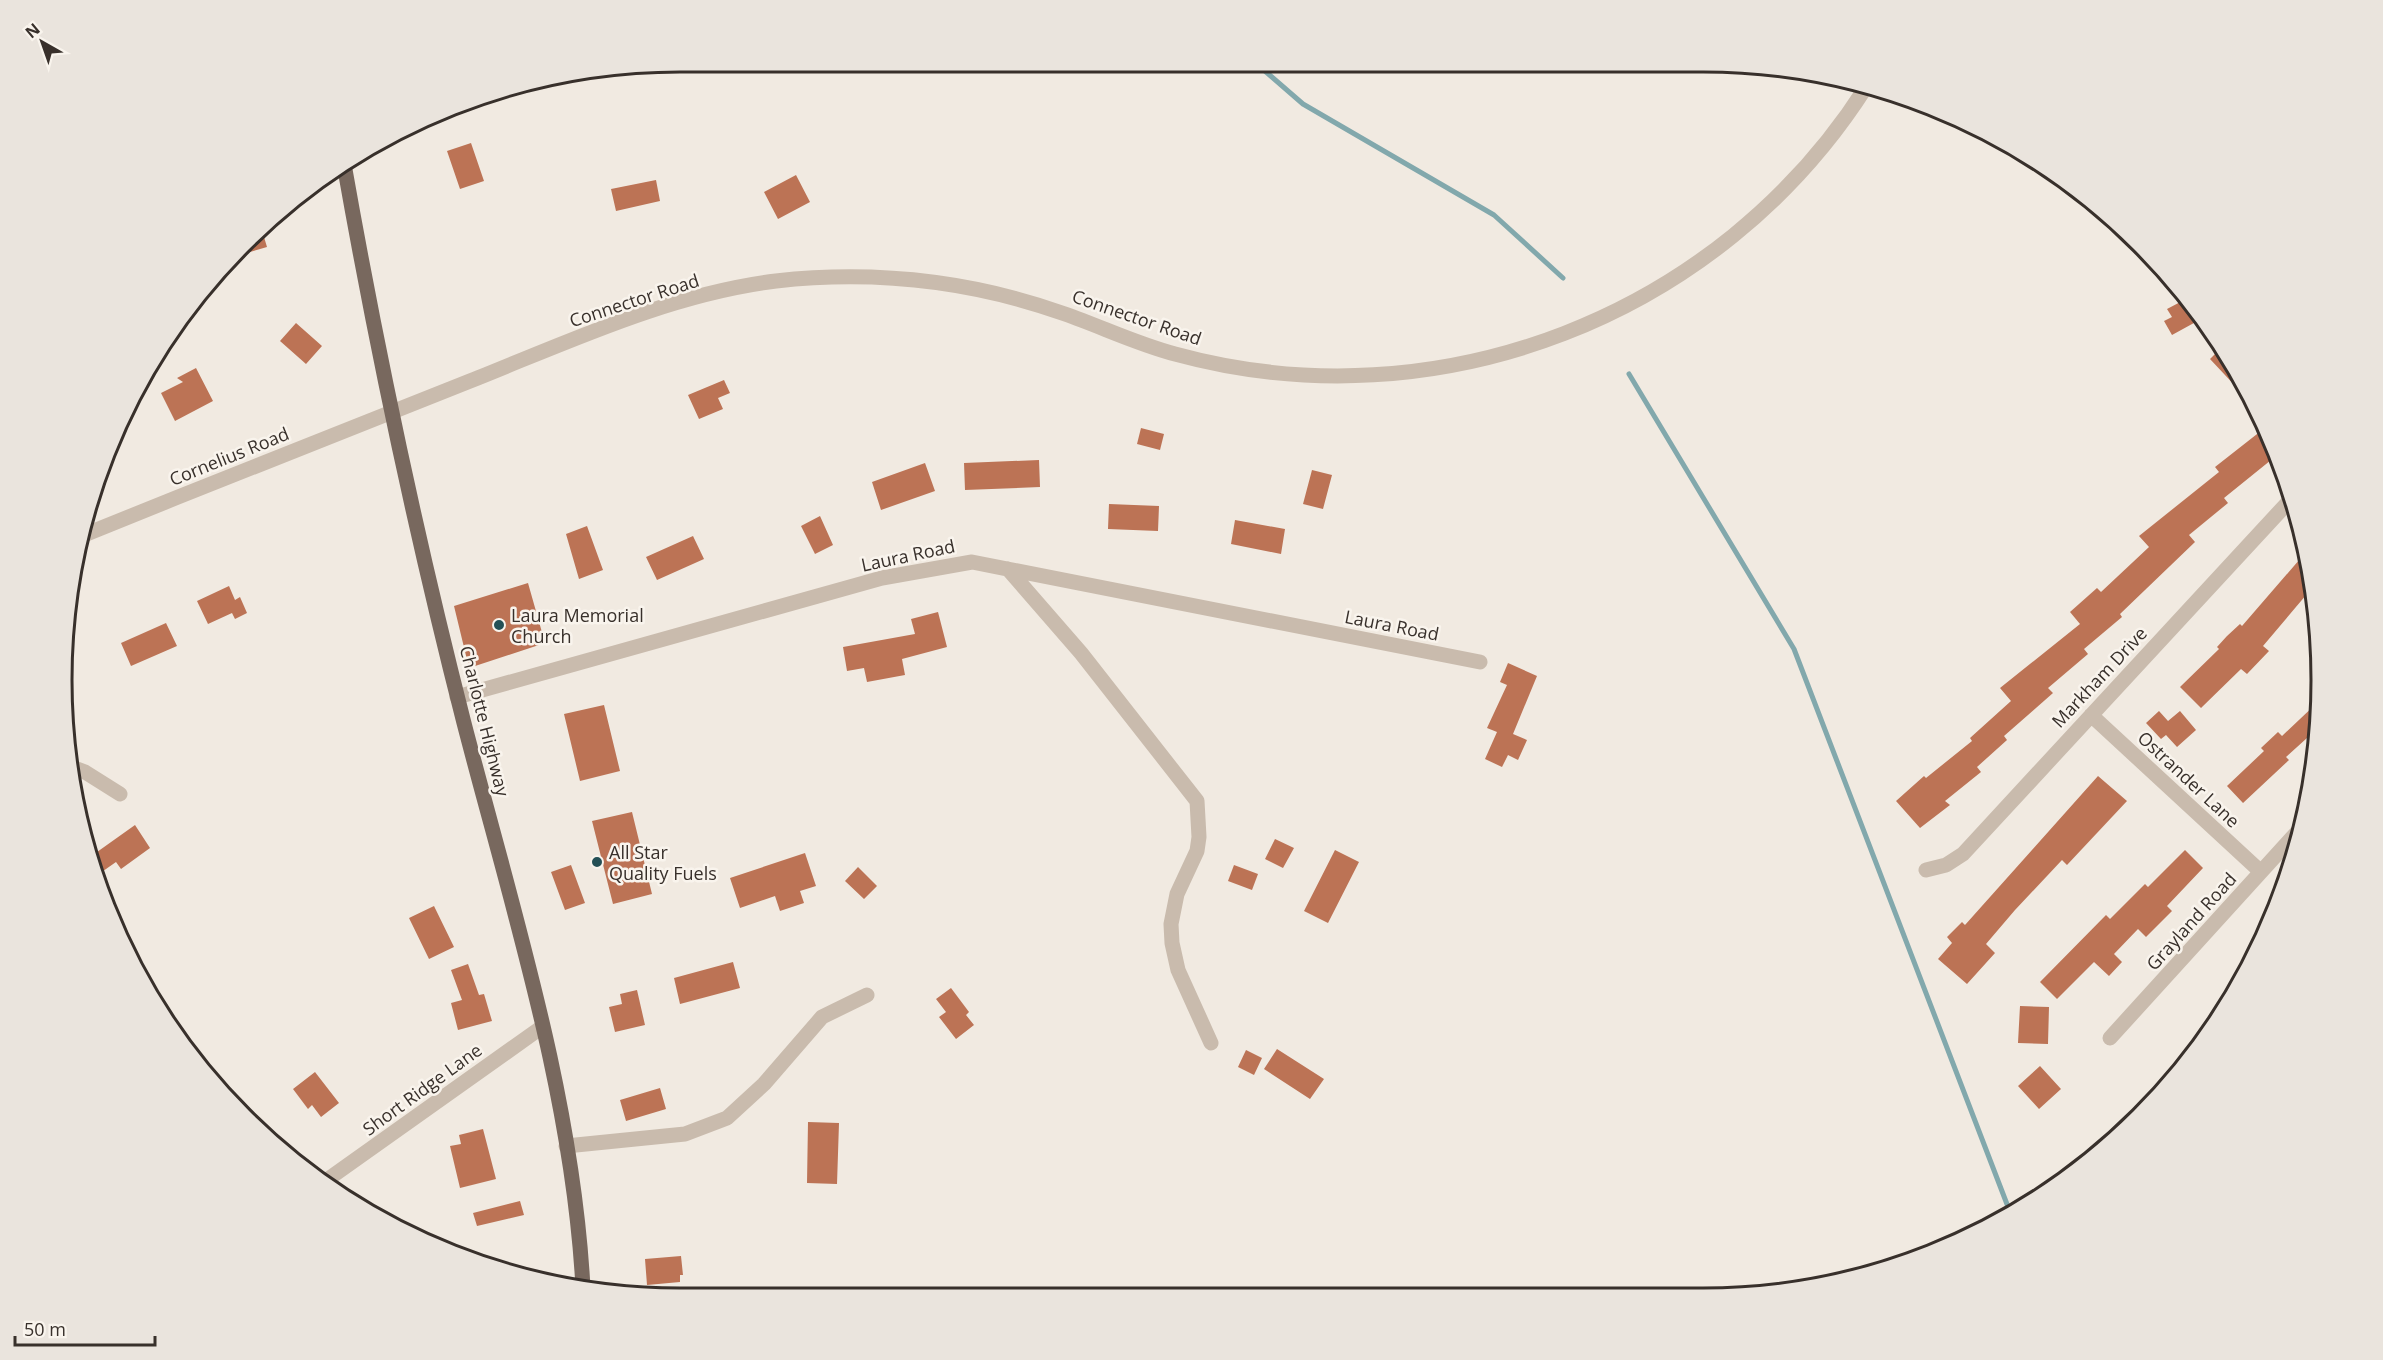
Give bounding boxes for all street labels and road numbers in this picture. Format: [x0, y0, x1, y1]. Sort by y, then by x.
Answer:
street label: Connector Road [566, 268, 702, 332]
street label: Connector Road [1069, 284, 1205, 350]
street label: Cornelius Road [166, 421, 292, 491]
street label: Laura Road [859, 533, 957, 577]
street label: Laura Road [1343, 604, 1441, 646]
street label: Markham Drive [2046, 621, 2152, 733]
street label: Charlotte Highway [455, 643, 516, 800]
street label: Ostrander Lane [2133, 726, 2245, 832]
street label: Grayland Road [2141, 867, 2241, 975]
street label: Short Ridge Lane [358, 1038, 486, 1140]

